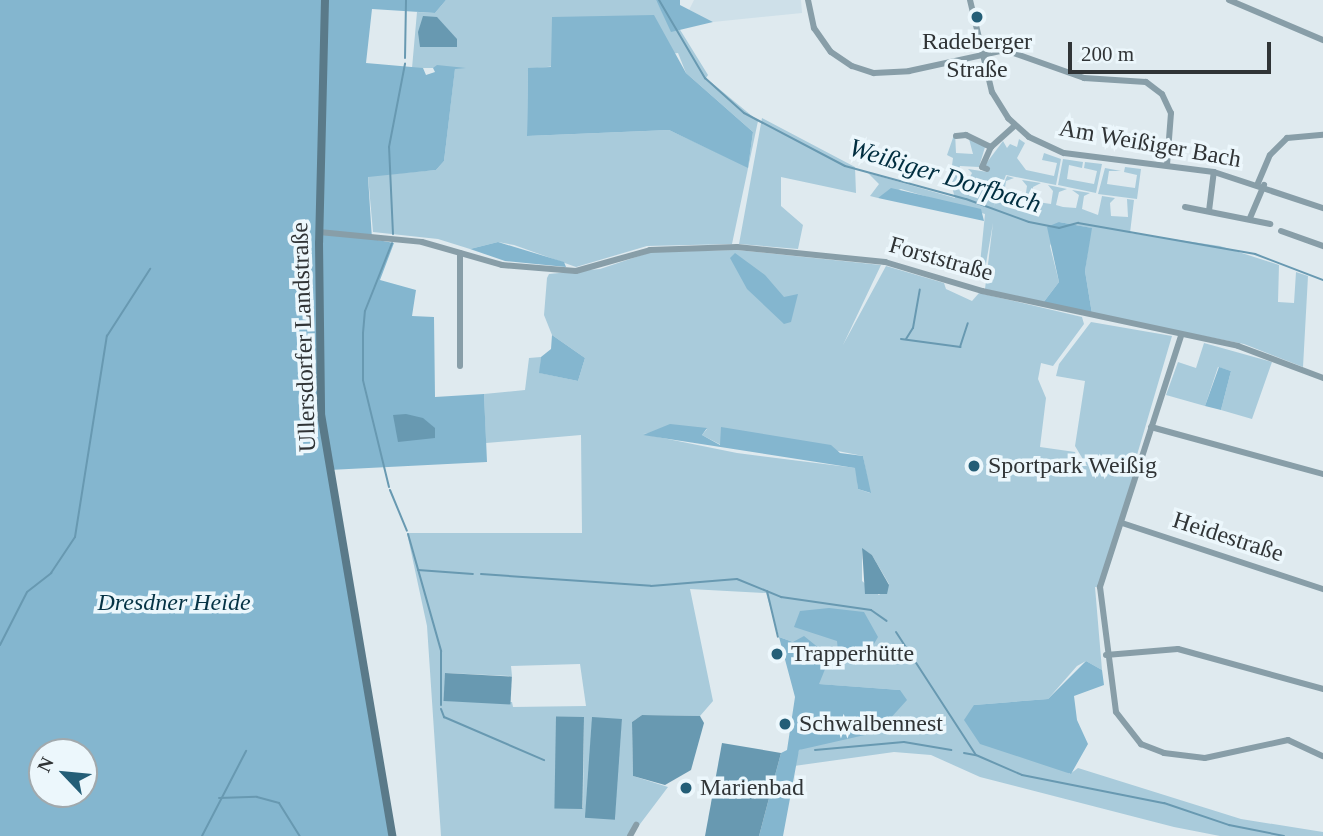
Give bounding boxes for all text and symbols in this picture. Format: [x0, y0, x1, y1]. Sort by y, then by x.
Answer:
marker: Radeberger Straße [969, 9, 985, 25]
place label: Radeberger Straße [922, 28, 1032, 84]
scale bar [1071, 28, 1274, 72]
text: 200 m [1081, 42, 1134, 66]
street label: Am Weißiger Bach [1057, 114, 1243, 174]
water label: Weißiger Dorfbach [845, 132, 1045, 220]
street label: Ullersdorfer Landstraße [286, 222, 322, 452]
street label: Forststraße [886, 230, 996, 288]
place label: Sportpark Weißig [988, 452, 1157, 480]
marker: Sportpark Weißig [966, 458, 982, 474]
street label: Heidestraße [1169, 506, 1287, 568]
park label: Dresdner Heide [97, 589, 251, 617]
place label: Trapperhütte [791, 640, 914, 668]
marker: Trapperhütte [769, 646, 785, 662]
place label: Schwalbennest [799, 710, 943, 738]
marker: Schwalbennest [777, 716, 793, 732]
north arrow [28, 738, 98, 808]
text: N [33, 754, 58, 775]
place label: Marienbad [700, 774, 804, 802]
marker: Marienbad [678, 780, 694, 796]

